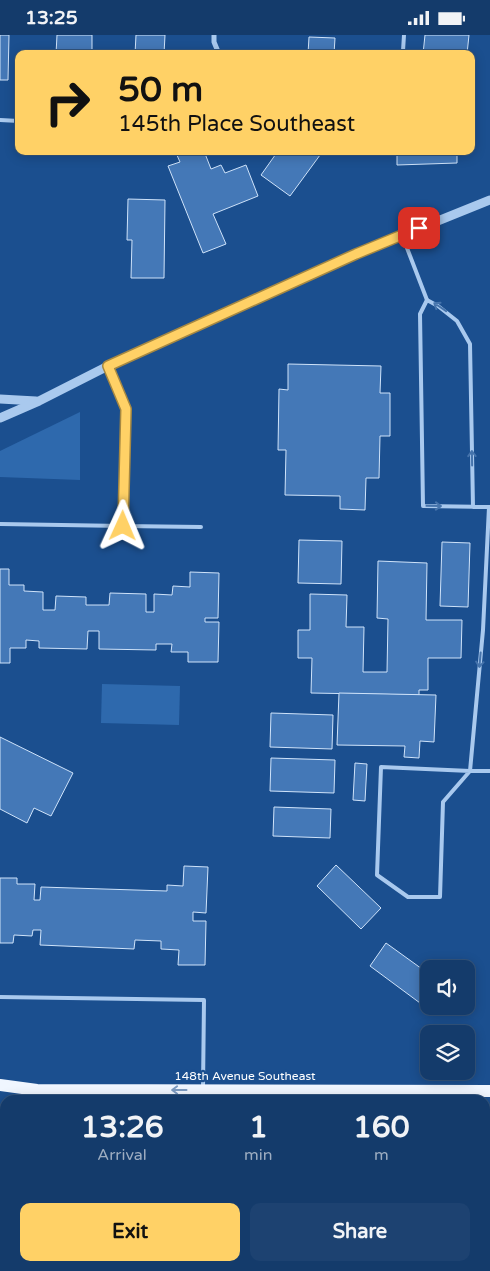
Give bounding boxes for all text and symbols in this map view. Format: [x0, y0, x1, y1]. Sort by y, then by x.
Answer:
text: 13:25 [25, 7, 78, 29]
text: 50 m [118, 69, 203, 111]
icon: right [35, 70, 100, 135]
text: 145th Place Southeast [118, 111, 355, 137]
pin [398, 207, 440, 249]
icon: arrive [405, 214, 433, 242]
one-way arrow [433, 302, 447, 312]
one-way arrow [467, 450, 477, 466]
position arrow [96, 499, 148, 551]
one-way arrow [425, 501, 441, 511]
one-way arrow [475, 652, 485, 668]
map controls [420, 960, 475, 1080]
button: sound [420, 960, 475, 1015]
button: layers [420, 1025, 475, 1080]
street label: 148th Avenue Southeast [174, 1069, 316, 1083]
one-way arrow [171, 1085, 188, 1095]
text: 13:26 [80, 1109, 164, 1146]
text: 1 [249, 1109, 268, 1146]
text: 160 [353, 1109, 410, 1146]
text: Arrival [97, 1145, 147, 1165]
text: min [244, 1145, 273, 1165]
text: m [374, 1145, 389, 1165]
button: Exit [20, 1203, 240, 1261]
button: Share [250, 1203, 470, 1261]

